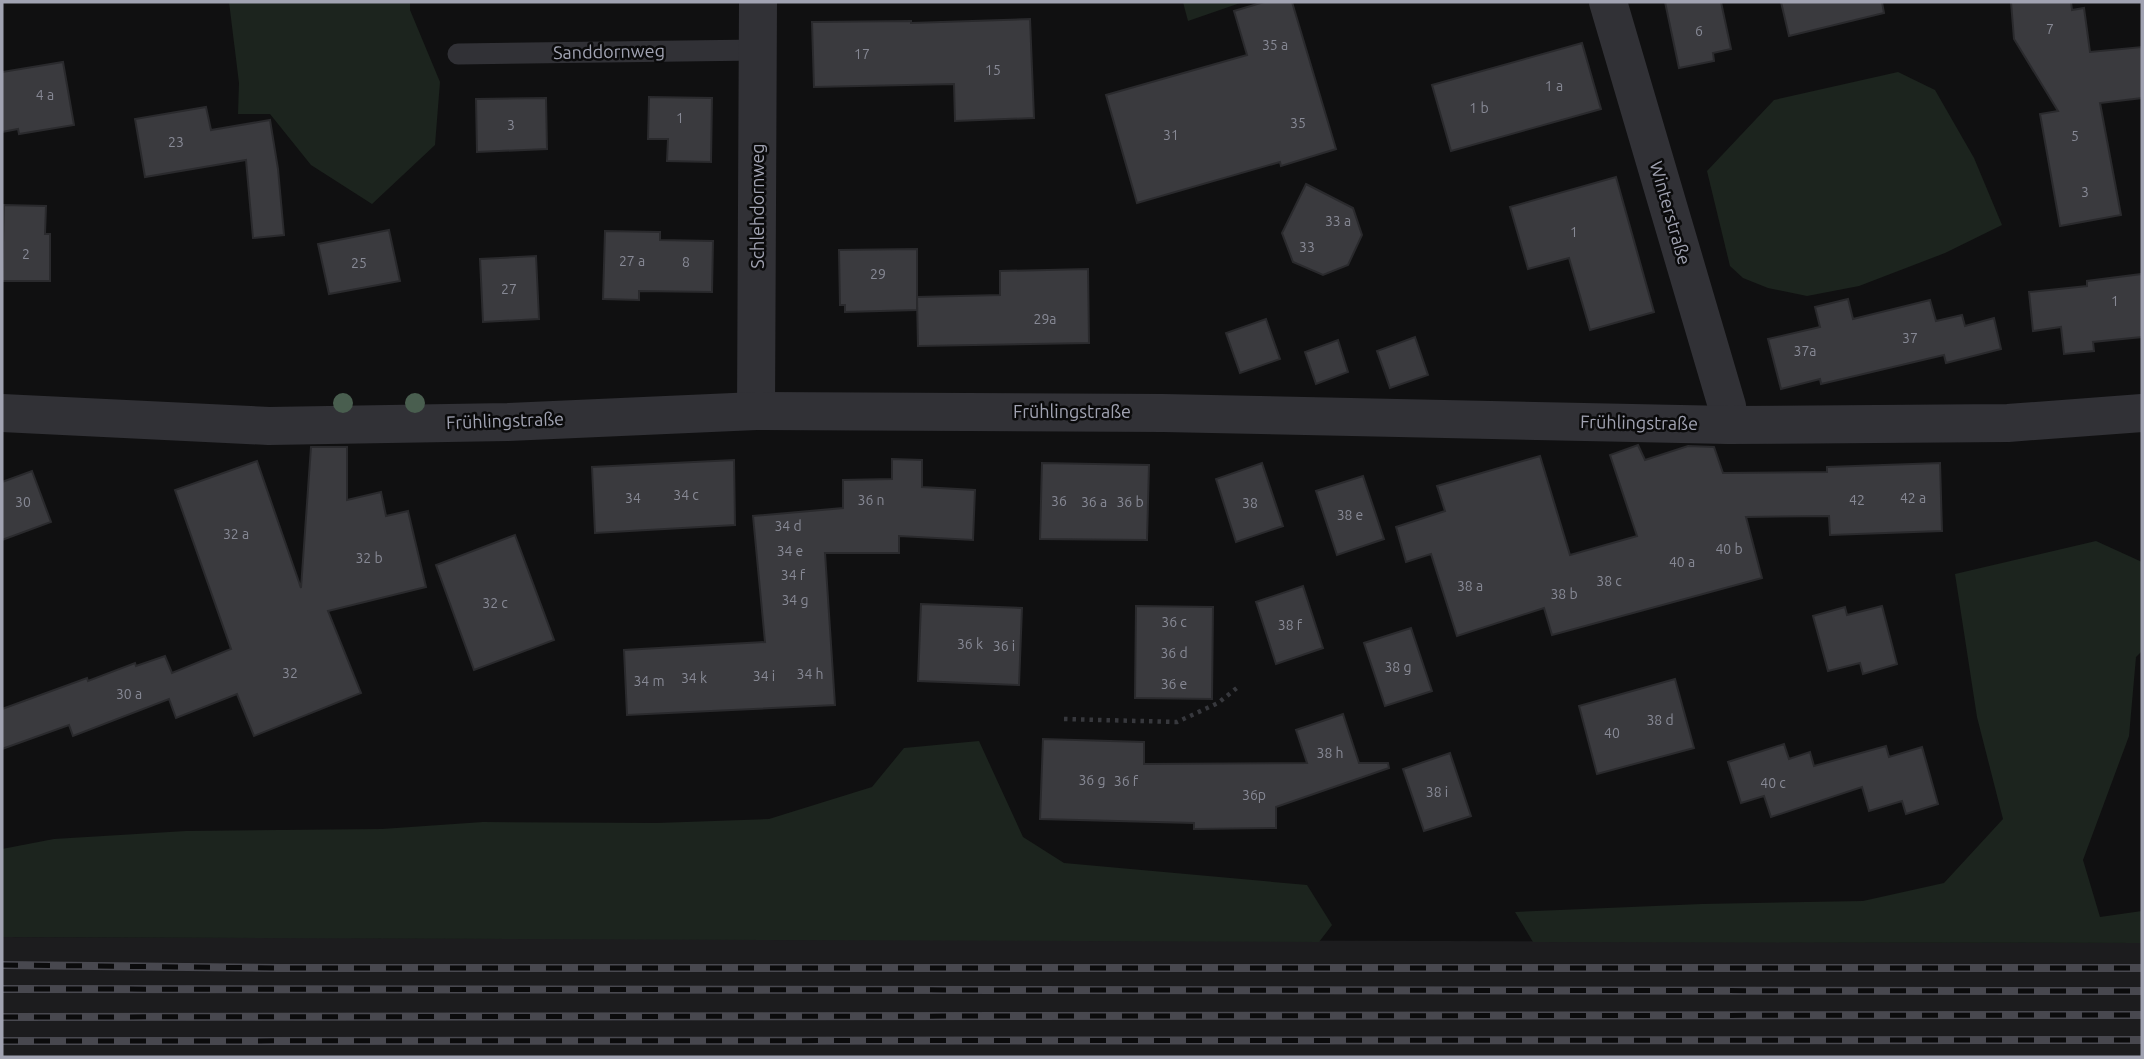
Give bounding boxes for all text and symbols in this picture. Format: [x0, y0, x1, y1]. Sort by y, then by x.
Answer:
house number: 7 [2046, 21, 2054, 37]
house number: 6 [1695, 23, 1703, 39]
house number: 35 a [1262, 37, 1288, 53]
street label: Sanddornweg [553, 40, 665, 62]
house number: 17 [854, 46, 870, 62]
house number: 15 [985, 62, 1001, 78]
house number: 1 a [1545, 78, 1563, 94]
house number: 4 a [36, 87, 54, 103]
house number: 1 b [1469, 100, 1489, 116]
house number: 1 [676, 110, 684, 126]
house number: 35 [1290, 115, 1306, 131]
house number: 3 [507, 117, 515, 133]
house number: 31 [1163, 127, 1179, 143]
house number: 5 [2071, 128, 2079, 144]
house number: 23 [168, 134, 184, 150]
street label: Schlehdornweg [747, 143, 767, 269]
street label: Winterstraße [1647, 158, 1695, 267]
house number: 3 [2081, 184, 2089, 200]
house number: 33 a [1325, 213, 1351, 229]
house number: 1 [1570, 224, 1578, 240]
house number: 33 [1299, 239, 1315, 255]
house number: 2 [22, 246, 30, 262]
house number: 27 a [619, 253, 645, 269]
house number: 8 [682, 254, 690, 270]
house number: 25 [351, 255, 367, 271]
house number: 29 [870, 266, 886, 282]
house number: 27 [501, 281, 517, 297]
house number: 1 [2111, 293, 2119, 309]
house number: 29a [1034, 311, 1057, 327]
house number: 37 [1902, 330, 1918, 346]
house number: 37a [1794, 343, 1817, 359]
street label: Frühlingstraße [1013, 401, 1131, 421]
street label: Frühlingstraße [446, 408, 564, 432]
street label: Frühlingstraße [1580, 411, 1698, 433]
house number: 34 c [673, 487, 699, 503]
house number: 34 [625, 490, 641, 506]
house number: 42 a [1900, 490, 1926, 506]
house number: 36 n [858, 492, 885, 508]
house number: 42 [1849, 492, 1865, 508]
house number: 36 [1051, 493, 1067, 509]
house number: 30 [15, 494, 31, 510]
house number: 36 a [1081, 494, 1107, 510]
house number: 36 b [1116, 494, 1144, 510]
house number: 38 [1242, 495, 1258, 511]
house number: 38 e [1337, 507, 1363, 523]
house number: 34 d [774, 518, 802, 534]
house number: 32 a [223, 526, 249, 542]
house number: 40 b [1715, 541, 1743, 557]
house number: 34 e [777, 543, 803, 559]
house number: 32 b [355, 550, 383, 566]
house number: 40 a [1669, 554, 1695, 570]
house number: 34 f [781, 567, 806, 583]
house number: 38 c [1596, 573, 1622, 589]
house number: 38 a [1457, 578, 1483, 594]
house number: 38 b [1550, 586, 1578, 602]
house number: 34 g [781, 592, 809, 608]
house number: 32 c [482, 595, 508, 611]
house number: 36 c [1161, 614, 1187, 630]
house number: 38 f [1278, 617, 1303, 633]
house number: 36 k [957, 636, 983, 652]
house number: 36 i [993, 638, 1015, 654]
house number: 36 d [1160, 645, 1188, 661]
house number: 38 g [1384, 659, 1412, 675]
house number: 32 [282, 665, 298, 681]
house number: 34 h [797, 666, 824, 682]
house number: 34 i [753, 668, 775, 684]
house number: 34 k [681, 670, 707, 686]
house number: 34 m [633, 673, 665, 689]
house number: 36 e [1161, 676, 1187, 692]
house number: 30 a [116, 686, 142, 702]
house number: 38 d [1646, 712, 1674, 728]
house number: 40 [1604, 725, 1620, 741]
house number: 38 h [1317, 745, 1344, 761]
house number: 36 g [1078, 772, 1106, 788]
house number: 36 f [1114, 773, 1139, 789]
house number: 40 c [1760, 775, 1786, 791]
house number: 38 i [1426, 784, 1448, 800]
house number: 36p [1242, 787, 1266, 803]

